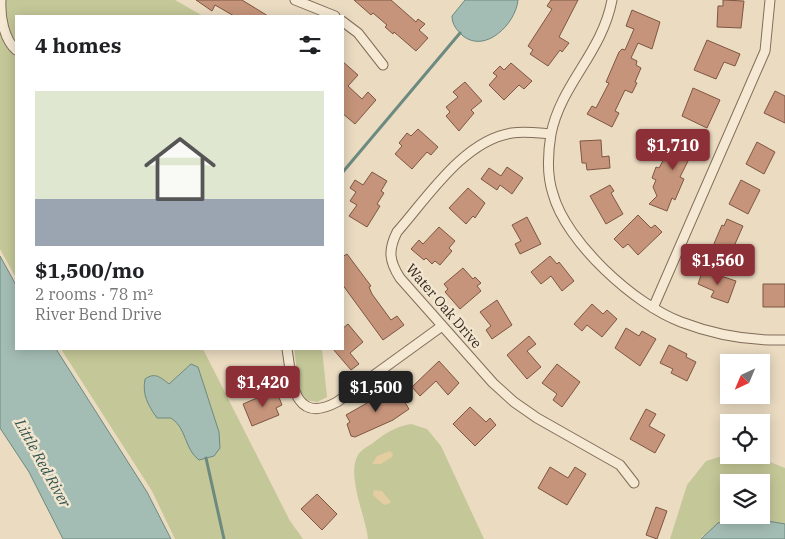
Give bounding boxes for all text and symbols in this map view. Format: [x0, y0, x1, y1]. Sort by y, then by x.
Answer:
text: 4 homes [35, 31, 121, 59]
icon: filters [296, 31, 324, 59]
icon: home [135, 124, 225, 214]
pin: $1,710 [632, 128, 714, 171]
text: $1,710 [647, 135, 699, 155]
pin: $1,560 [677, 244, 759, 286]
text: $1,560 [692, 250, 744, 270]
text: $1,500/mo [35, 256, 144, 284]
street label: Water Oak Drive [402, 260, 486, 352]
text: 2 rooms · 78 m² [35, 284, 153, 304]
text: River Bend Drive [35, 304, 162, 324]
north arrow [720, 354, 770, 404]
map controls [720, 354, 770, 524]
pin: $1,420 [222, 366, 304, 408]
pin: $1,500 [335, 370, 417, 413]
text: $1,420 [237, 372, 289, 392]
text: $1,500 [350, 377, 402, 397]
button: locate [720, 414, 770, 464]
water label: Little Red River [10, 415, 75, 511]
button: layers [720, 474, 770, 524]

